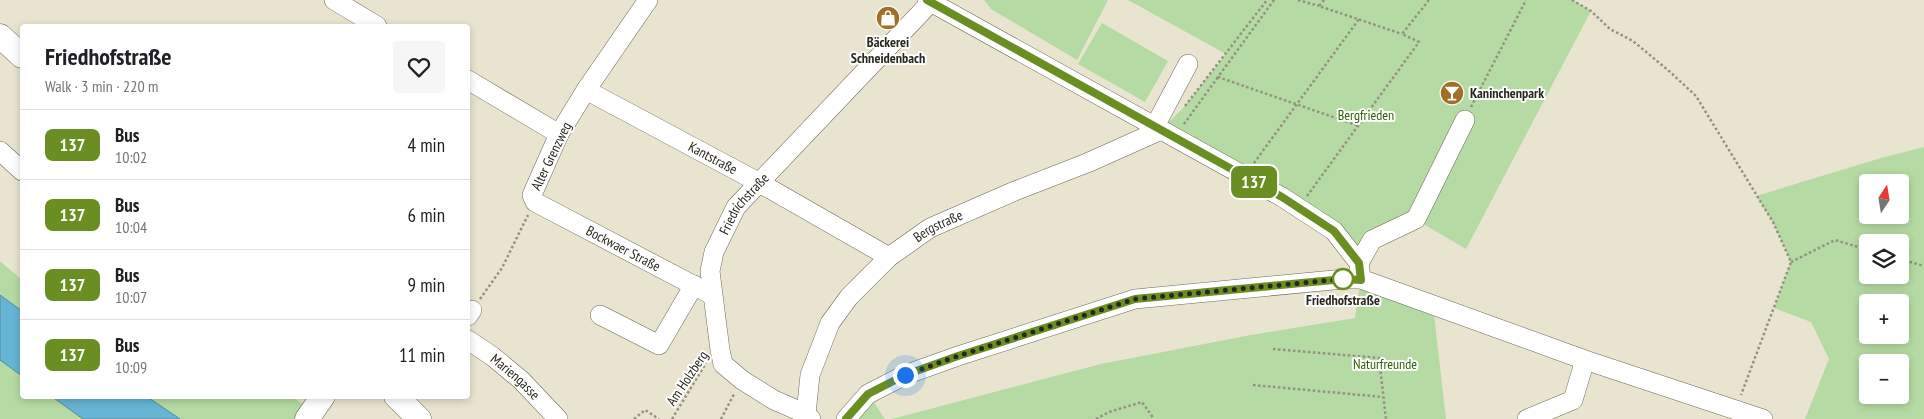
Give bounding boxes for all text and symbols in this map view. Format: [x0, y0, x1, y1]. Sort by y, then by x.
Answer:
shop icon: Bäckerei Schneidenbach [875, 5, 901, 31]
place label: Bäckerei Schneidenbach [851, 33, 925, 67]
text: Friedhofstraße [45, 41, 172, 72]
button: heart [393, 41, 445, 93]
text: Walk · 3 min · 220 m [45, 76, 158, 96]
bar icon: Kaninchenpark [1439, 80, 1465, 106]
place label: Kaninchenpark [1470, 84, 1544, 102]
park label: Bergfrieden [1338, 106, 1394, 124]
street label: Alter Grenzweg [527, 119, 575, 193]
text: Bus [115, 123, 139, 147]
text: 137 [60, 133, 85, 156]
text: 4 min [408, 133, 445, 157]
street label: Kantstraße [685, 138, 741, 178]
text: 10:02 [115, 147, 147, 167]
line badge: 137 [1225, 166, 1283, 198]
street label: Friedrichstraße [715, 169, 773, 238]
text: 137 [1241, 170, 1267, 193]
north arrow [1859, 174, 1909, 224]
map controls [1859, 174, 1909, 404]
text: Bus [115, 193, 139, 217]
text: 137 [60, 203, 85, 226]
text: 6 min [408, 203, 445, 227]
street label: Bergstraße [910, 206, 965, 246]
text: 10:04 [115, 217, 147, 237]
street label: Bockwaer Straße [583, 221, 664, 275]
button: layers [1859, 234, 1909, 284]
text: Bus [115, 263, 139, 287]
marker: Friedhofstraße [1332, 268, 1354, 290]
text: 137 [60, 273, 85, 296]
text: 9 min [408, 273, 445, 297]
text: 10:07 [115, 287, 147, 307]
place label: Friedhofstraße [1306, 291, 1380, 309]
button: + [1859, 294, 1909, 344]
text: Bus [115, 333, 139, 357]
text: 137 [60, 343, 85, 366]
text: 11 min [399, 343, 445, 367]
street label: Am Holzberg [662, 347, 712, 409]
street label: Mariengasse [487, 350, 544, 404]
button: − [1859, 354, 1909, 404]
park label: Naturfreunde [1353, 355, 1417, 373]
text: 10:09 [115, 357, 147, 377]
your location [893, 363, 918, 388]

